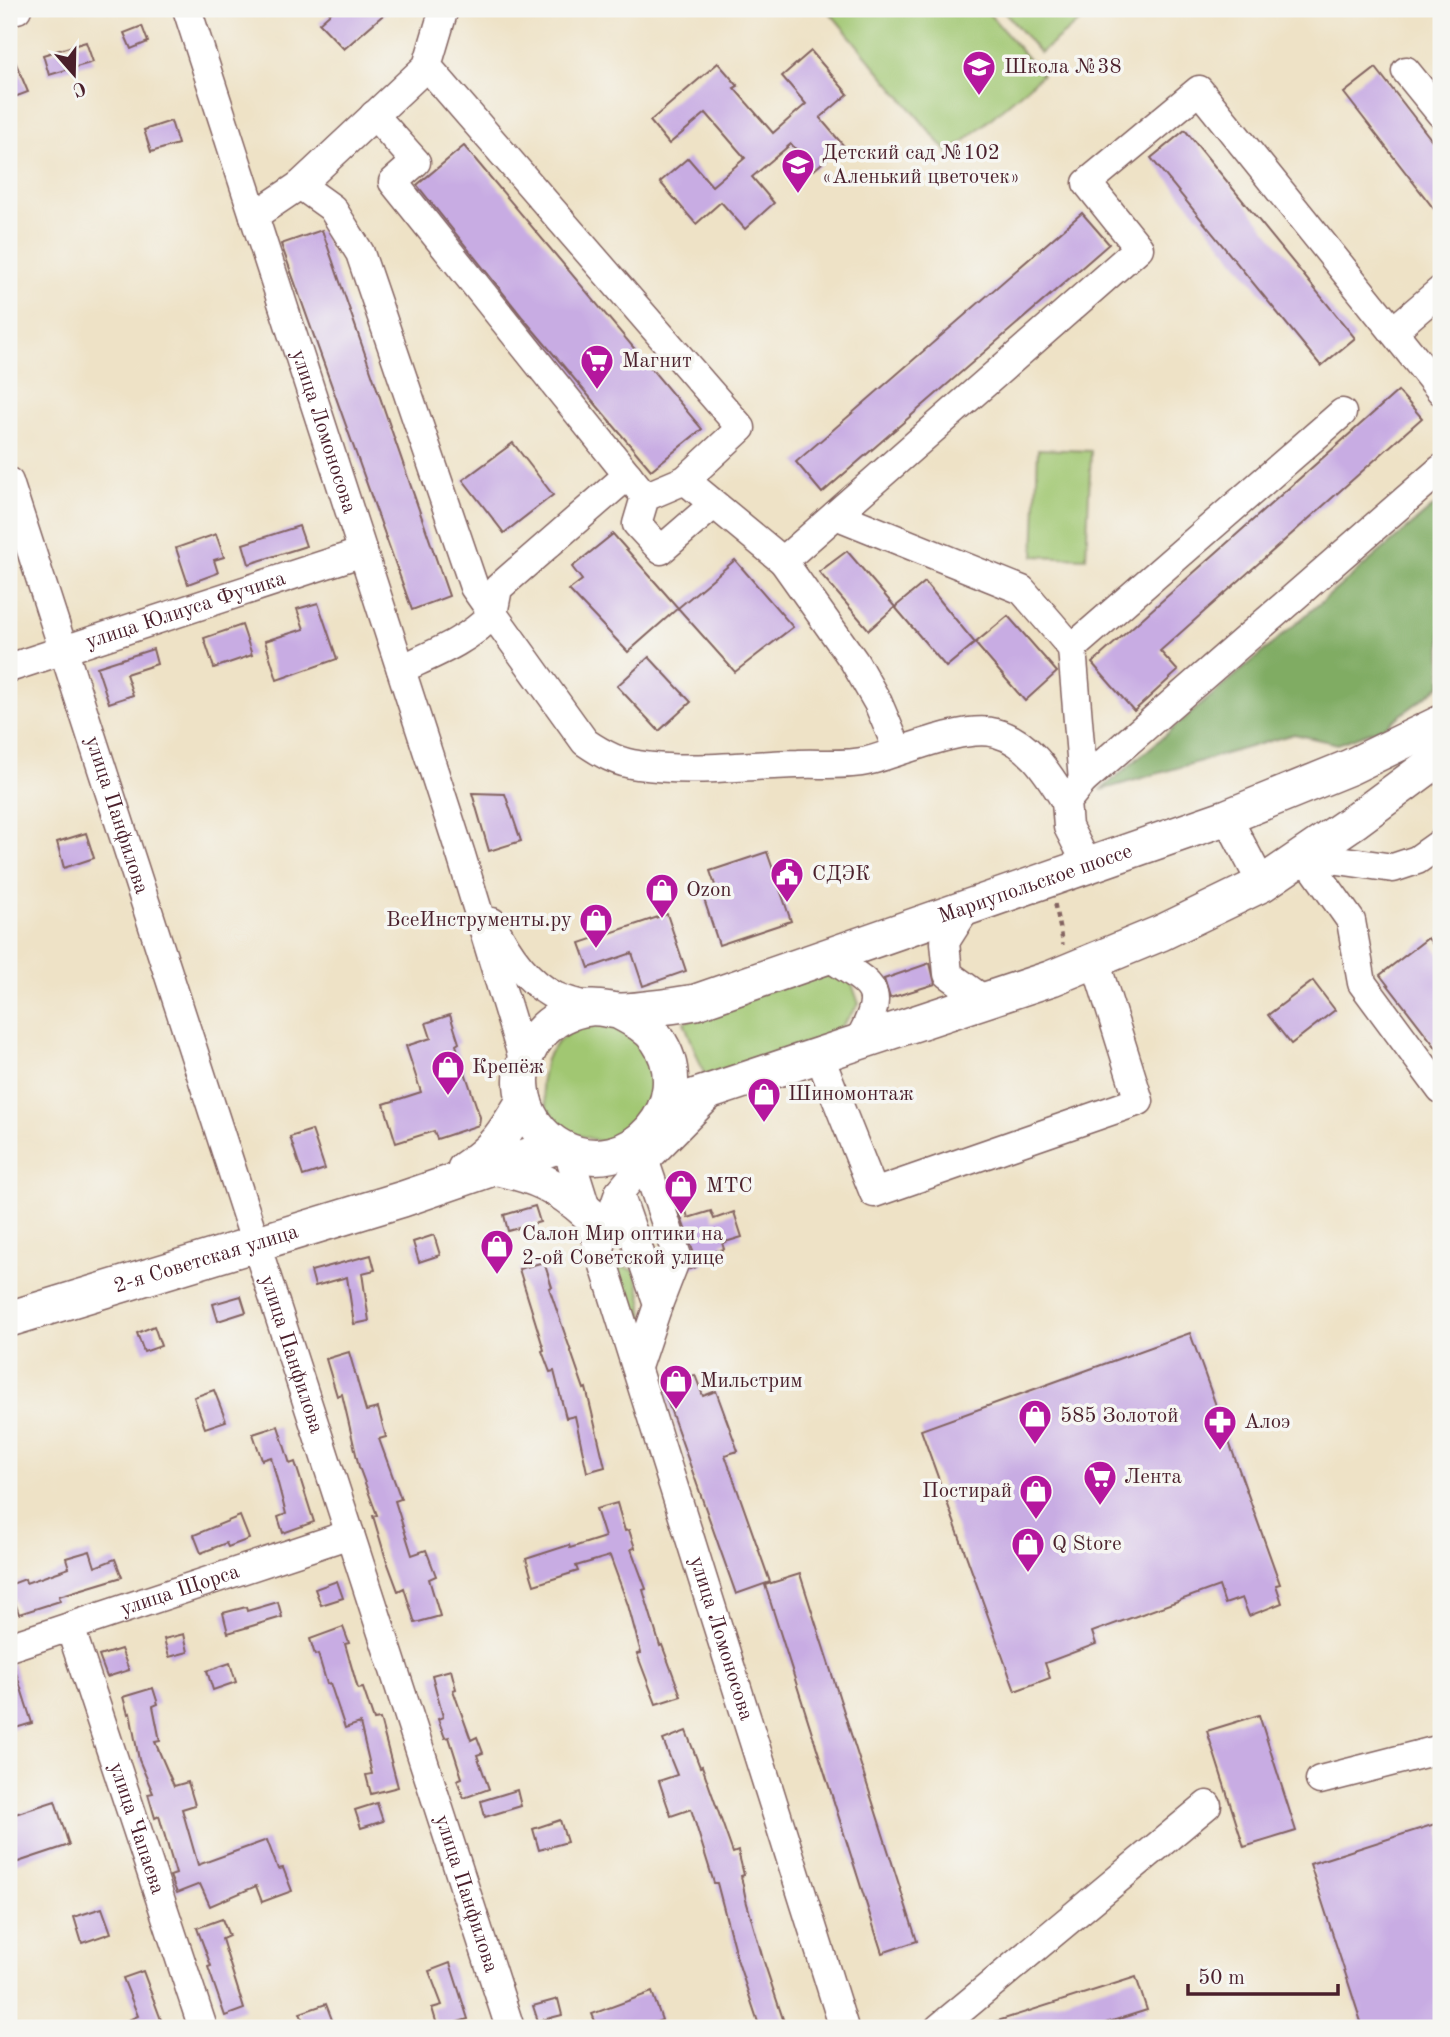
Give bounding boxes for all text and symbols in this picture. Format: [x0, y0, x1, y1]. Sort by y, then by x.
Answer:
north arrow [38, 38, 108, 108]
school or university icon: Школа №38 [960, 48, 998, 97]
place label: Школа №38 [1004, 57, 1122, 78]
text: С [70, 77, 88, 99]
place label: Детский сад №102 «Аленький цветочек» [822, 143, 1020, 188]
school or university icon: Детский сад №102 «Аленький цветочек» [779, 146, 817, 195]
supermarket icon: Магнит [578, 342, 616, 391]
street label: улица Ломоносова [287, 347, 360, 516]
place label: Магнит [622, 351, 692, 372]
street label: улица Юлиуса Фучика [83, 568, 288, 653]
street label: улица Панфилова [81, 733, 152, 897]
street label: Мариупольское шоссе [936, 840, 1135, 927]
public building icon: СДЭК [768, 855, 806, 904]
place label: СДЭК [812, 864, 870, 885]
shop icon: Ozon [643, 871, 681, 920]
place label: Ozon [686, 880, 732, 901]
shop icon: ВсеИнструменты.ру [577, 901, 615, 950]
place label: ВсеИнструменты.ру [386, 910, 572, 931]
shop icon: Крепёж [429, 1048, 467, 1097]
place label: Крепёж [472, 1057, 544, 1078]
shop icon: Шиномонтаж [745, 1075, 783, 1124]
place label: Шиномонтаж [788, 1084, 914, 1105]
shop icon: МТС [662, 1167, 700, 1216]
place label: МТС [706, 1176, 753, 1197]
street label: 2-я Советская улица [111, 1221, 301, 1297]
place label: Салон Мир оптики на 2-ой Советской улице [522, 1224, 724, 1269]
shop icon: Салон Мир оптики на 2-ой Советской улице [478, 1227, 516, 1276]
street label: улица Панфилова [256, 1273, 327, 1436]
shop icon: Мильстрим [657, 1362, 695, 1411]
place label: Мильстрим [700, 1371, 803, 1392]
shop icon: 585 Золотой [1016, 1397, 1054, 1446]
pharmacy icon: Алоэ [1201, 1403, 1239, 1452]
place label: 585 Золотой [1060, 1406, 1179, 1427]
place label: Алоэ [1244, 1412, 1290, 1433]
supermarket icon: Лента [1081, 1458, 1119, 1507]
place label: Лента [1124, 1467, 1182, 1488]
shop icon: Постирай [1017, 1472, 1055, 1521]
place label: Постирай [922, 1481, 1012, 1502]
shop icon: Q Store [1009, 1525, 1047, 1574]
place label: Q Store [1052, 1534, 1122, 1555]
street label: улица Ломоносова [686, 1554, 757, 1723]
street label: улица Щорса [118, 1561, 242, 1620]
street label: улица Чапаева [105, 1760, 168, 1897]
street label: улица Панфилова [431, 1812, 502, 1975]
scale bar [1188, 1953, 1338, 1997]
text: 50 m [1198, 1968, 1245, 1989]

